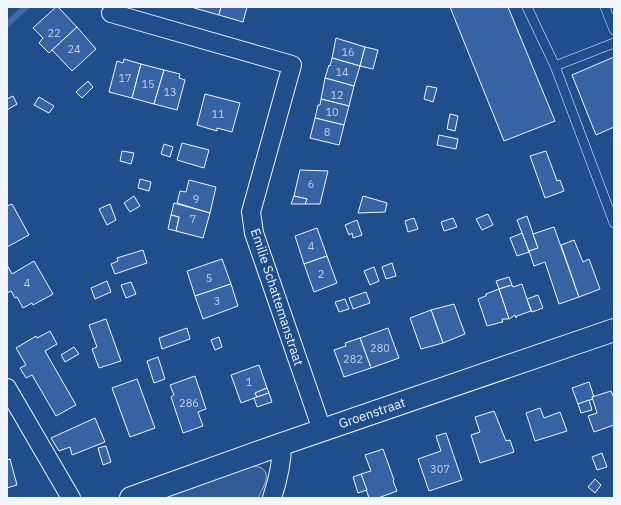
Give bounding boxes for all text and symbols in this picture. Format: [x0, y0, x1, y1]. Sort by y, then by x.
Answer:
house number: 22 [47, 26, 61, 40]
house number: 24 [67, 42, 81, 56]
house number: 16 [341, 45, 355, 59]
house number: 14 [335, 65, 349, 79]
house number: 17 [118, 71, 132, 85]
house number: 15 [141, 77, 155, 91]
house number: 13 [163, 85, 177, 99]
house number: 12 [330, 88, 344, 102]
house number: 10 [325, 105, 339, 119]
house number: 11 [211, 107, 225, 121]
house number: 8 [324, 125, 330, 139]
house number: 6 [308, 177, 314, 191]
house number: 9 [193, 192, 199, 206]
house number: 7 [190, 212, 196, 226]
street label: Emilie Schattemanstraat [247, 226, 307, 368]
house number: 4 [308, 239, 315, 253]
house number: 2 [318, 267, 324, 281]
house number: 5 [206, 271, 212, 285]
house number: 4 [24, 276, 31, 290]
house number: 3 [214, 294, 220, 308]
house number: 280 [370, 341, 390, 355]
house number: 282 [343, 352, 363, 366]
house number: 1 [246, 375, 253, 389]
street label: Groenstraat [336, 394, 408, 432]
house number: 286 [179, 396, 199, 410]
house number: 307 [430, 462, 450, 476]

